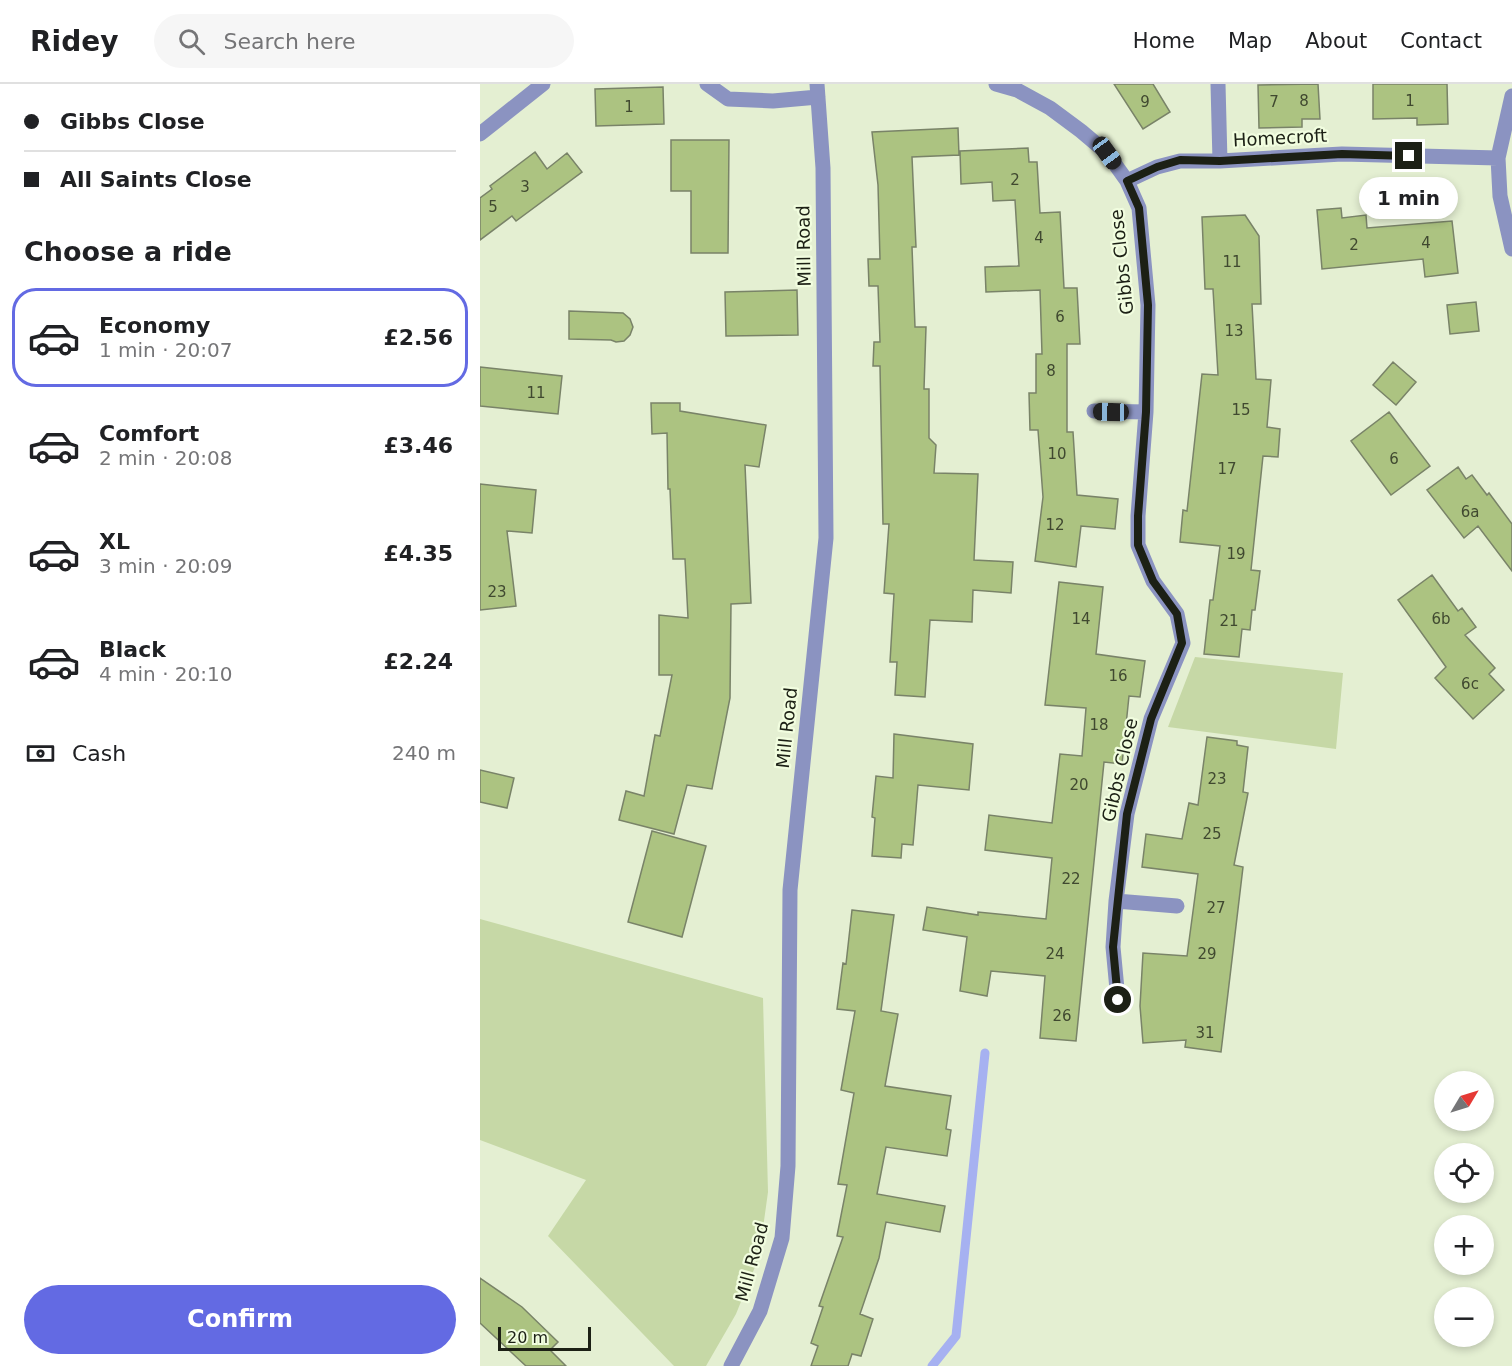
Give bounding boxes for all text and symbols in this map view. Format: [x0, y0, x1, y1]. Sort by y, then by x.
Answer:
search box [154, 14, 574, 68]
text: Ridey [30, 25, 118, 58]
icon: search [175, 25, 208, 58]
text: Search here [223, 29, 356, 54]
text: Home [1133, 29, 1195, 53]
text: Map [1228, 29, 1272, 53]
text: About [1305, 29, 1367, 53]
text: Contact [1400, 29, 1482, 53]
house number: 8 [1299, 92, 1309, 110]
house number: 1 [1405, 92, 1415, 110]
house number: 9 [1140, 93, 1150, 111]
house number: 7 [1269, 93, 1279, 111]
house number: 1 [624, 98, 634, 116]
text: Gibbs Close [60, 109, 205, 134]
street label: Homecroft [1232, 125, 1328, 150]
car [1089, 133, 1125, 173]
route end [1395, 142, 1422, 169]
text: All Saints Close [60, 167, 252, 192]
house number: 2 [1010, 171, 1020, 189]
callout: 1 min [1360, 177, 1458, 219]
house number: 3 [520, 178, 530, 196]
text: 1 min [1377, 186, 1440, 210]
house number: 5 [488, 198, 498, 216]
street label: Mill Road [792, 205, 815, 287]
street label: Gibbs Close [1106, 208, 1137, 316]
house number: 4 [1034, 229, 1044, 247]
house number: 4 [1421, 234, 1431, 252]
text: Choose a ride [24, 236, 232, 267]
house number: 2 [1349, 236, 1359, 254]
house number: 11 [1222, 253, 1242, 271]
house number: 6 [1055, 308, 1065, 326]
icon: car [27, 311, 81, 365]
text: Economy [99, 313, 210, 338]
house number: 13 [1224, 322, 1244, 340]
text: £2.56 [383, 325, 453, 350]
text: 1 min · 20:07 [99, 338, 233, 362]
house number: 8 [1046, 362, 1056, 380]
house number: 11 [526, 384, 546, 402]
house number: 15 [1231, 401, 1251, 419]
car [1093, 403, 1129, 421]
icon: car [27, 419, 81, 473]
text: Comfort [99, 421, 199, 446]
text: £3.46 [383, 433, 453, 458]
house number: 10 [1047, 445, 1067, 463]
text: 2 min · 20:08 [99, 446, 233, 470]
house number: 6 [1389, 450, 1399, 468]
house number: 17 [1217, 460, 1237, 478]
house number: 6a [1461, 503, 1479, 521]
house number: 12 [1045, 516, 1065, 534]
icon: car [27, 527, 81, 581]
text: XL [99, 529, 130, 554]
text: £4.35 [383, 541, 453, 566]
house number: 19 [1226, 545, 1246, 563]
text: 3 min · 20:09 [99, 554, 233, 578]
house number: 23 [487, 583, 507, 601]
house number: 14 [1071, 610, 1091, 628]
house number: 6b [1431, 610, 1451, 628]
house number: 21 [1219, 612, 1239, 630]
icon: car [27, 635, 81, 689]
text: Black [99, 637, 166, 662]
text: £2.24 [383, 649, 453, 674]
text: 4 min · 20:10 [99, 662, 233, 686]
house number: 16 [1108, 667, 1128, 685]
house number: 6c [1461, 675, 1479, 693]
street label: Mill Road [772, 686, 801, 770]
house number: 18 [1089, 716, 1109, 734]
street label: Gibbs Close [1097, 716, 1142, 824]
icon: cash [24, 737, 57, 770]
text: Cash [72, 741, 126, 766]
text: 240 m [392, 741, 456, 765]
house number: 23 [1207, 770, 1227, 788]
house number: 20 [1069, 776, 1089, 794]
house number: 25 [1202, 825, 1222, 843]
house number: 22 [1061, 870, 1081, 888]
house number: 27 [1206, 899, 1226, 917]
house number: 24 [1045, 945, 1065, 963]
house number: 29 [1197, 945, 1217, 963]
route start [1104, 986, 1131, 1013]
house number: 26 [1052, 1007, 1072, 1025]
house number: 31 [1195, 1024, 1215, 1042]
north arrow [1434, 1071, 1494, 1131]
map controls [1434, 1071, 1494, 1347]
button: locate [1434, 1143, 1494, 1203]
button: + [1434, 1215, 1494, 1275]
street label: Mill Road [731, 1220, 772, 1304]
button: Confirm [24, 1285, 456, 1354]
button: − [1434, 1287, 1494, 1347]
scale bar [498, 1324, 591, 1352]
text: 20 m [507, 1328, 548, 1347]

